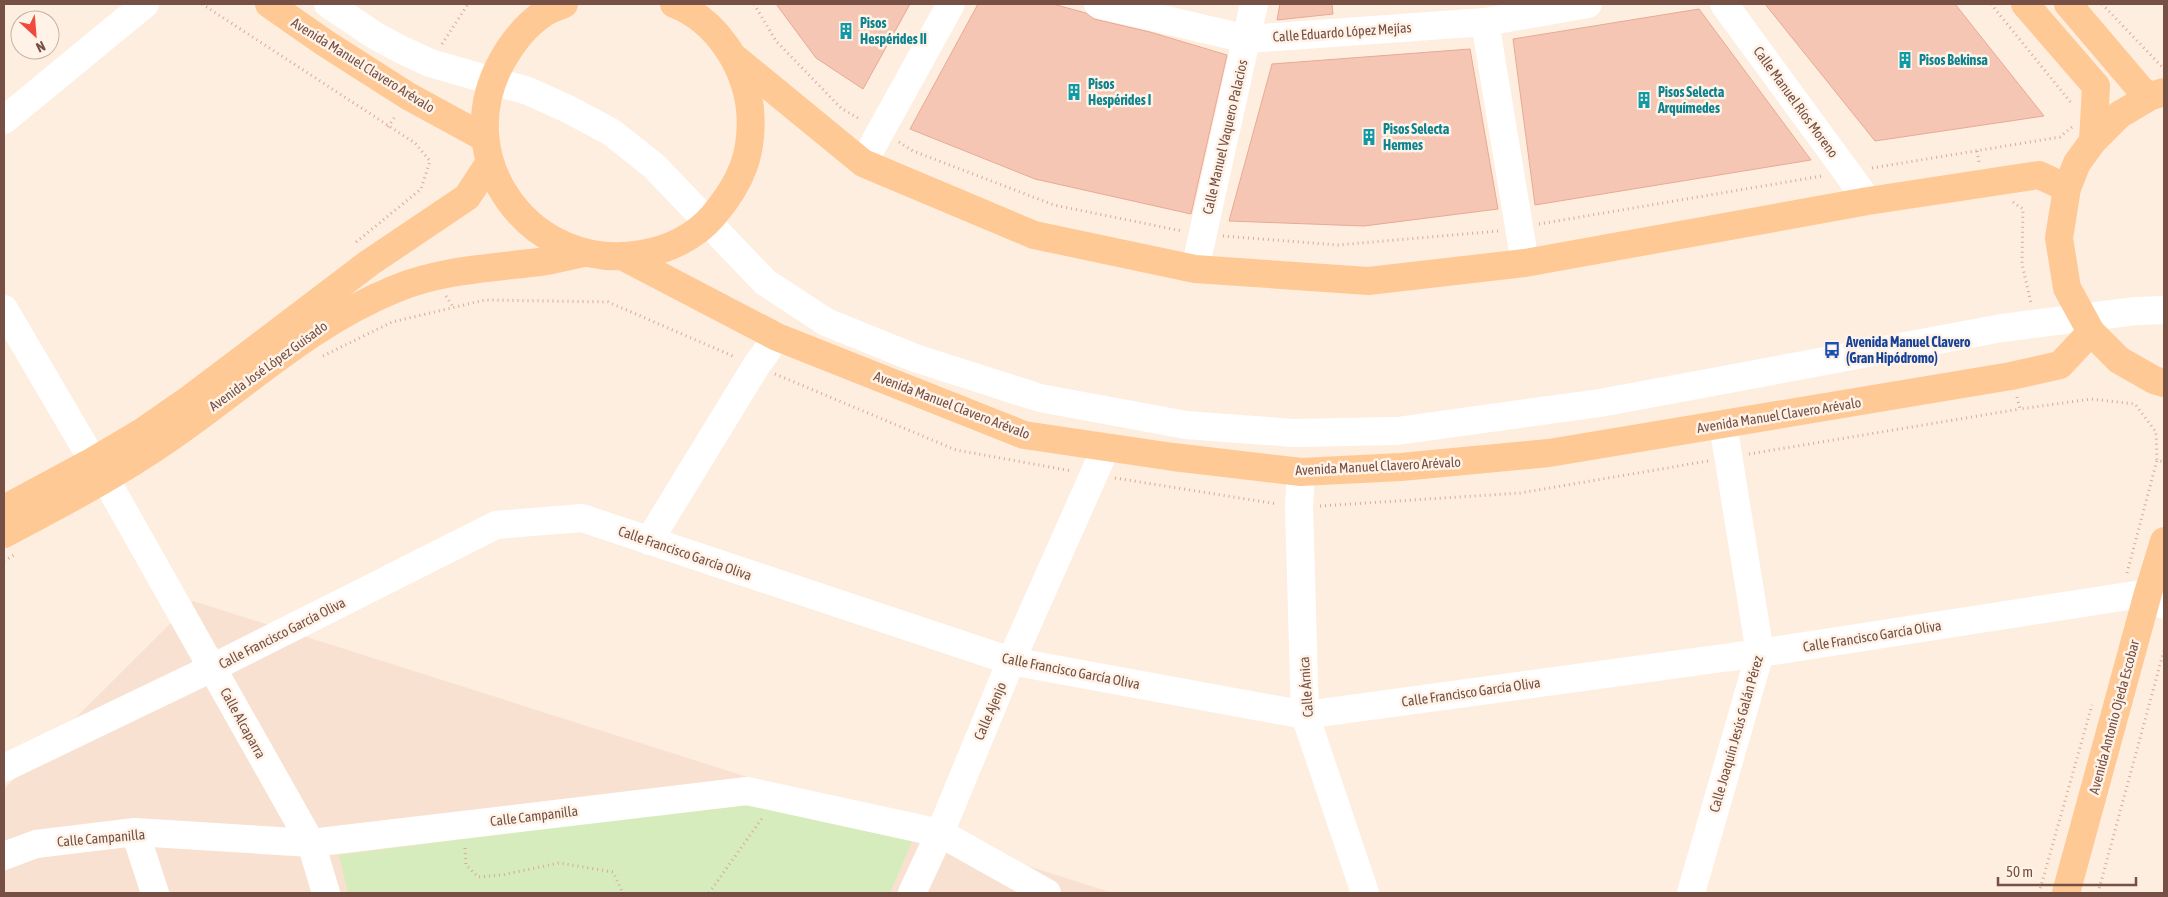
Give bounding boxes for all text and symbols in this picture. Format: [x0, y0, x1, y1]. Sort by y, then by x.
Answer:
north arrow [10, 10, 60, 60]
street label: Avenida Manuel Clavero Arévalo [288, 14, 438, 116]
place label: Pisos Hespérides II [860, 15, 927, 47]
street label: Calle Eduardo López Mejías [1272, 19, 1412, 45]
building icon: Pisos Hespérides II [836, 21, 856, 41]
text: N [33, 38, 48, 56]
street label: Calle Manuel Ríos Moreno [1750, 43, 1842, 161]
building icon: Pisos Bekinsa [1895, 50, 1915, 70]
place label: Pisos Bekinsa [1919, 52, 1988, 68]
street label: Calle Manuel Vaquero Palacios [1199, 58, 1251, 216]
place label: Pisos Hespérides I [1088, 76, 1151, 108]
building icon: Pisos Hespérides I [1064, 82, 1084, 102]
place label: Pisos Selecta Arquímedes [1657, 84, 1725, 116]
building icon: Pisos Selecta Arquímedes [1634, 90, 1654, 110]
place label: Pisos Selecta Hermes [1383, 121, 1450, 153]
building icon: Pisos Selecta Hermes [1359, 127, 1379, 147]
street label: Avenida José López Guisado [206, 318, 330, 414]
place label: Avenida Manuel Clavero (Gran Hipódromo) [1845, 334, 1971, 366]
bus stop icon: Avenida Manuel Clavero (Gran Hipódromo) [1822, 340, 1842, 360]
street label: Avenida Manuel Clavero Arévalo [872, 368, 1032, 442]
street label: Avenida Manuel Clavero Arévalo [1696, 394, 1862, 436]
street label: Avenida Manuel Clavero Arévalo [1295, 454, 1461, 478]
street label: Calle Francisco García Oliva [616, 523, 754, 583]
street label: Calle Francisco García Oliva [216, 594, 348, 672]
street label: Calle Francisco García Oliva [1802, 617, 1942, 655]
street label: Avenida Antonio Ojeda Escobar [2086, 637, 2143, 796]
street label: Calle Francisco García Oliva [1001, 650, 1141, 692]
street label: Calle Joaquín Jesús Galán Pérez [1706, 654, 1766, 814]
street label: Calle Árnica [1296, 656, 1316, 718]
street label: Calle Francisco García Oliva [1401, 674, 1541, 710]
street label: Calle Ajenjo [971, 680, 1009, 742]
street label: Calle Alcaparra [217, 685, 269, 761]
street label: Calle Campanilla [489, 803, 579, 829]
street label: Calle Campanilla [56, 826, 146, 850]
scale bar [1998, 854, 2136, 886]
text: 50 m [2006, 863, 2033, 880]

